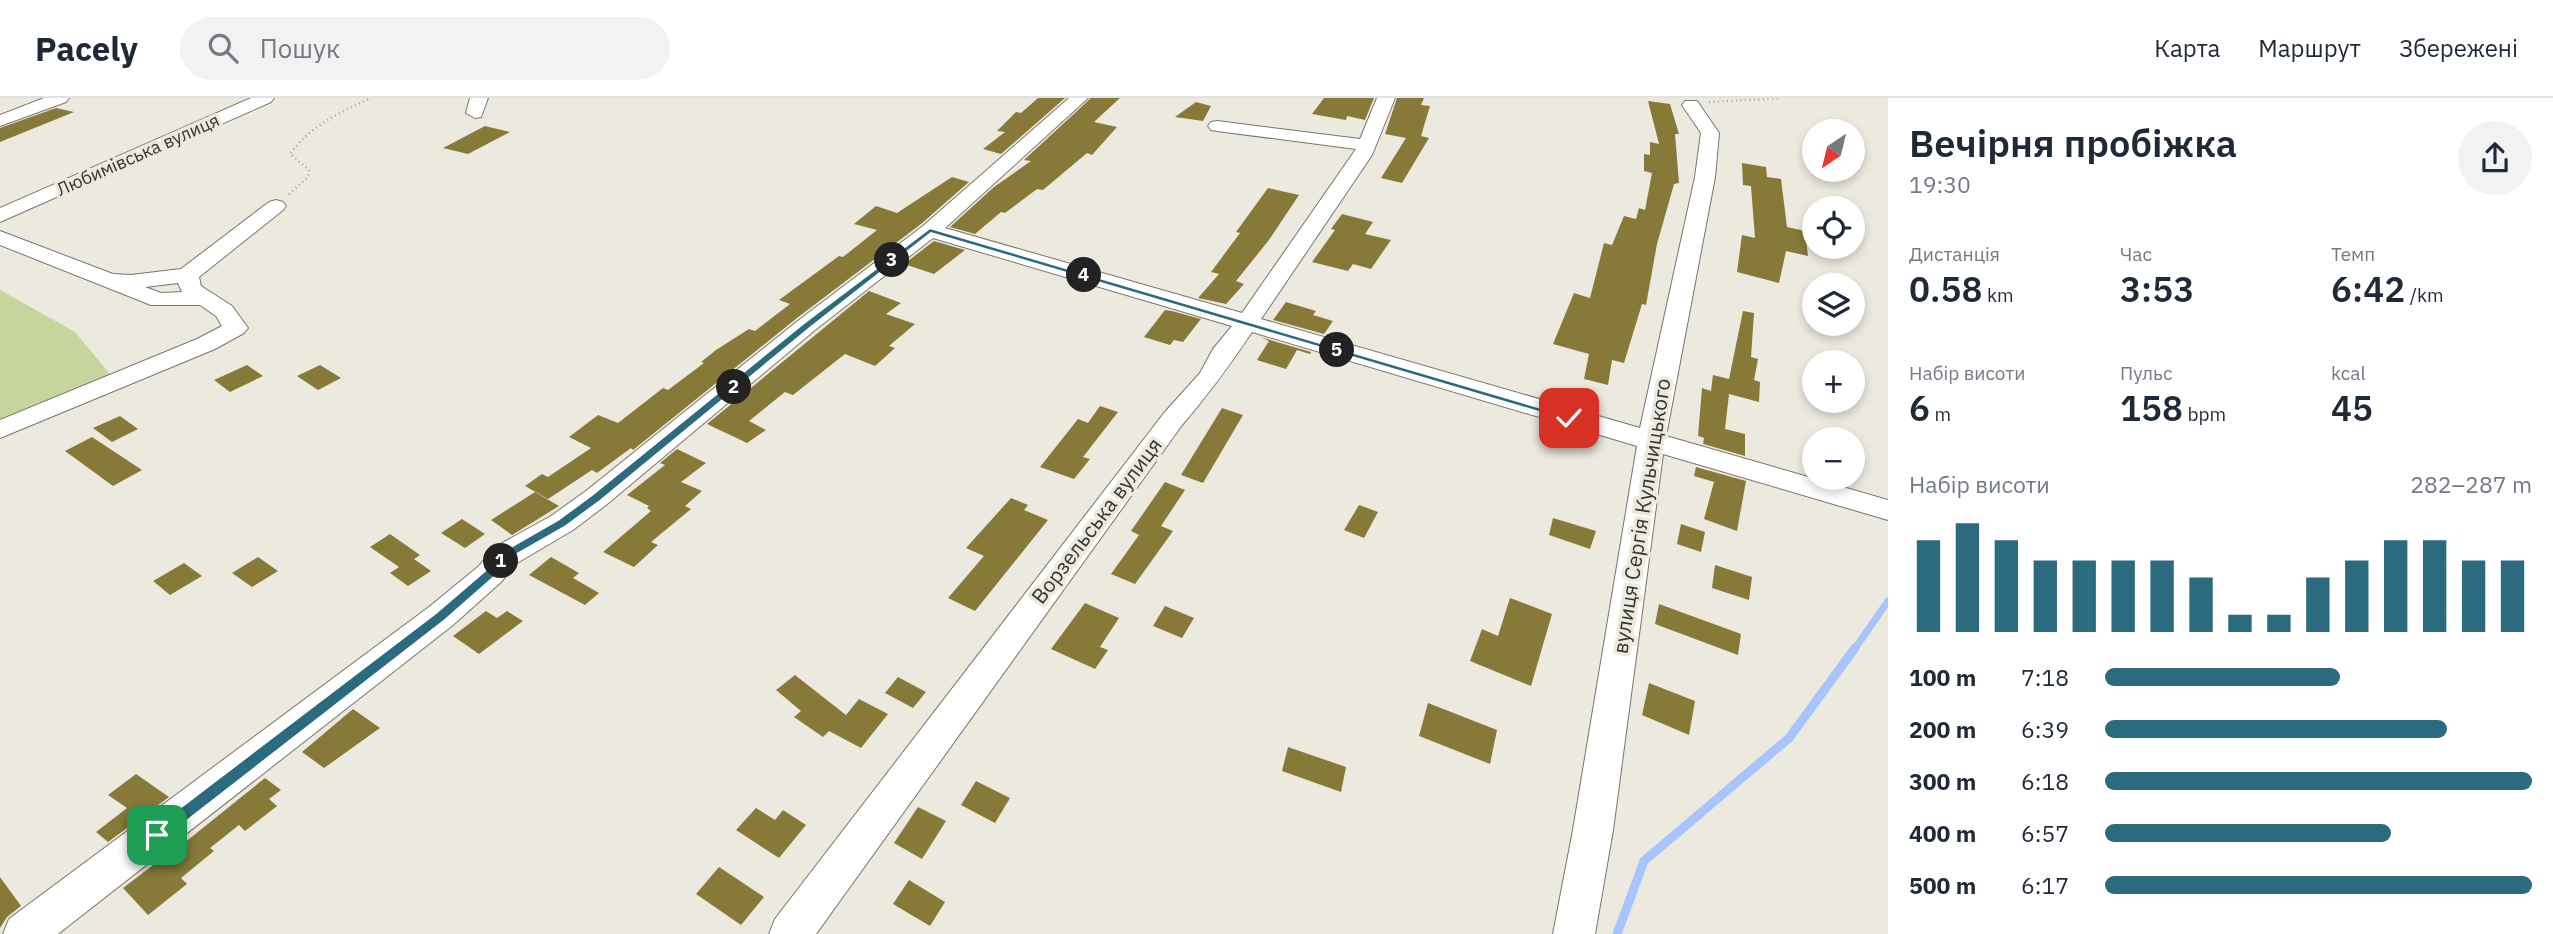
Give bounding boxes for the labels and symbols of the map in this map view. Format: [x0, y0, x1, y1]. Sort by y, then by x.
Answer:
street label: Любимівська вулиця [53, 108, 223, 201]
north arrow [1802, 119, 1866, 182]
pin: 3 [874, 242, 910, 278]
pin: 4 [1066, 258, 1102, 292]
pin: 5 [1320, 332, 1354, 368]
pin: 2 [716, 370, 752, 404]
street label: вулиця Сергія Кульчицького [1605, 376, 1677, 656]
pin [1539, 388, 1599, 448]
street label: Ворзельська вулиця [1024, 432, 1168, 609]
pin: 1 [484, 544, 518, 578]
pin [127, 805, 187, 865]

